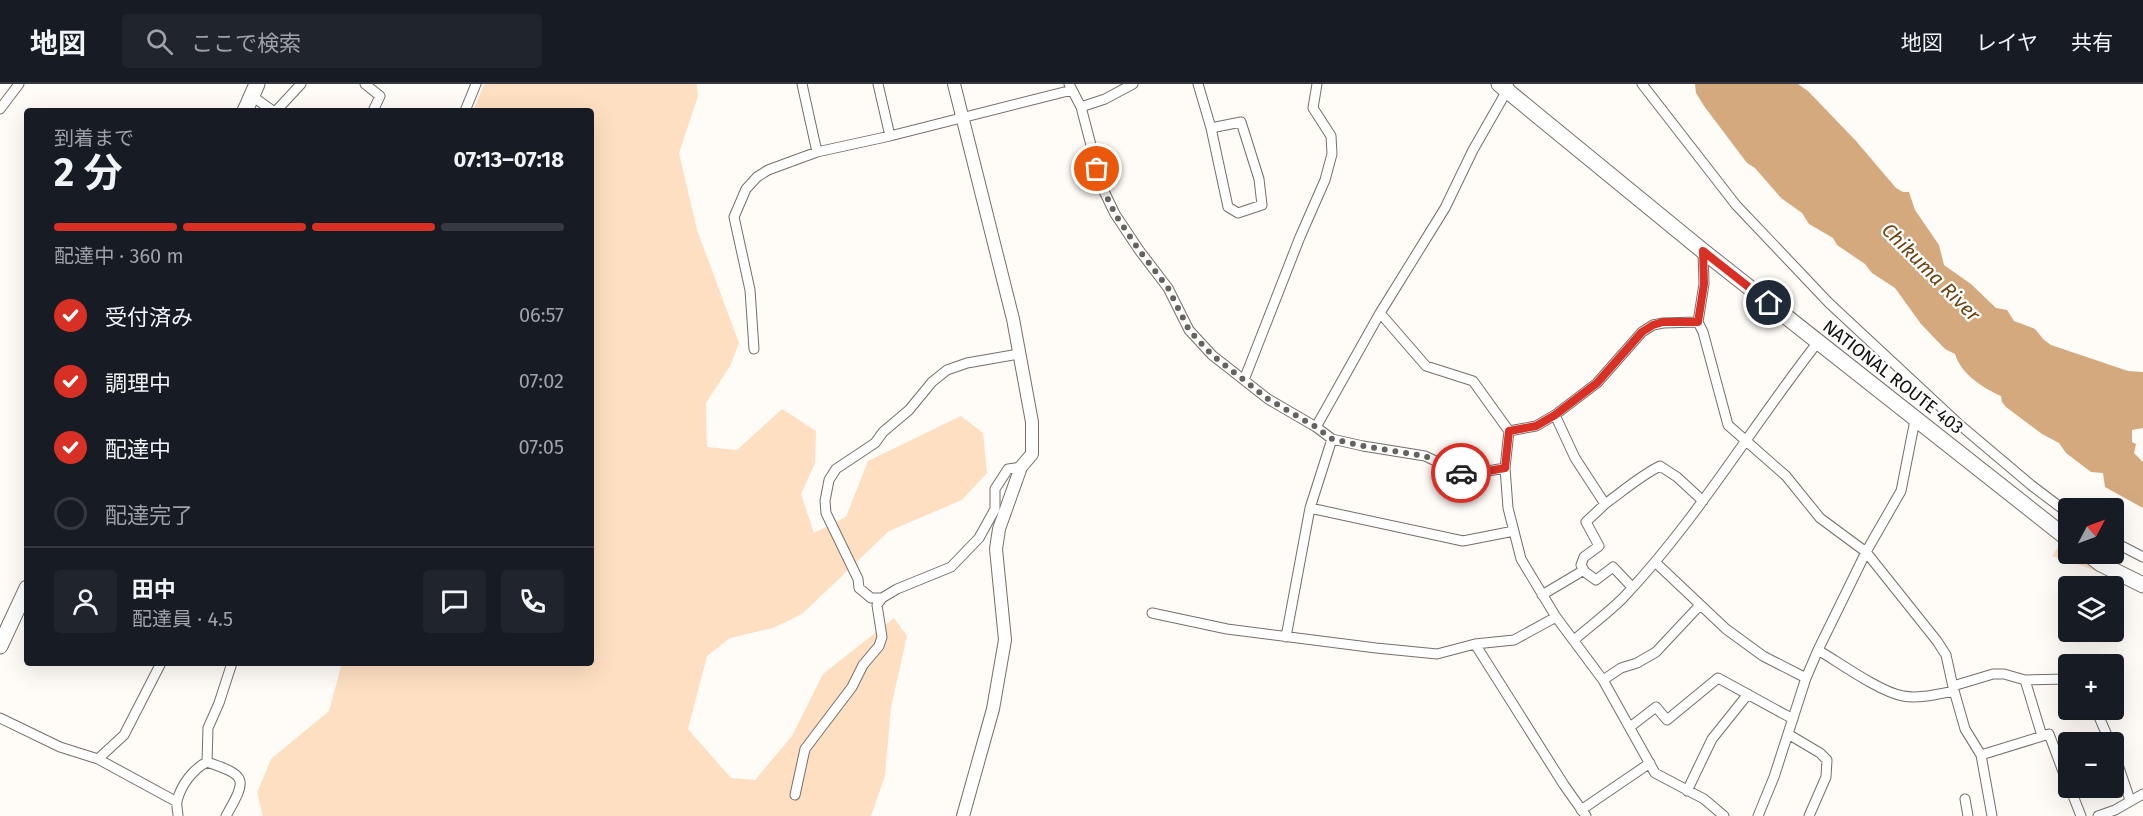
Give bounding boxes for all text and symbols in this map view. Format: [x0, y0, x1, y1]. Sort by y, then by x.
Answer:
search box [122, 14, 542, 68]
icon: search [143, 25, 176, 58]
text: 地図 [30, 27, 86, 60]
text: ここで検索 [191, 30, 301, 57]
text: 地図 [1901, 30, 1943, 56]
text: レイヤ [1976, 30, 2038, 56]
text: 共有 [2071, 30, 2113, 56]
text: 到着まで [54, 126, 134, 150]
pin [1071, 143, 1122, 194]
text: 07:13–07:18 [453, 146, 564, 173]
text: 2 分 [54, 150, 122, 196]
icon: bag [1080, 152, 1113, 185]
water label: Chikuma River [1877, 218, 1986, 327]
text: 配達中 · 360 m [54, 244, 184, 268]
pin [1743, 277, 1794, 328]
icon: home [1752, 286, 1785, 319]
icon: check [54, 299, 87, 332]
text: 06:57 [519, 303, 564, 327]
text: 受付済み [105, 304, 193, 331]
street label: NATIONAL ROUTE 403 [1818, 315, 1968, 439]
icon: check [54, 365, 87, 398]
text: 07:02 [519, 369, 564, 393]
text: 調理中 [105, 370, 171, 397]
icon: check [54, 431, 87, 464]
text: 07:05 [518, 435, 564, 459]
text: 配達中 [105, 436, 171, 463]
courier [1431, 443, 1491, 503]
icon: car [1445, 457, 1478, 490]
north arrow [2058, 498, 2124, 564]
map controls [2058, 498, 2124, 798]
text: 配達完了 [105, 502, 193, 529]
button: person [54, 570, 117, 633]
button: chat [423, 570, 486, 633]
button: phone [501, 570, 564, 633]
text: 田中 [132, 576, 176, 603]
button: layers [2058, 576, 2124, 642]
text: 配達員 · 4.5 [132, 607, 233, 631]
button: + [2058, 654, 2124, 720]
button: − [2058, 732, 2124, 798]

